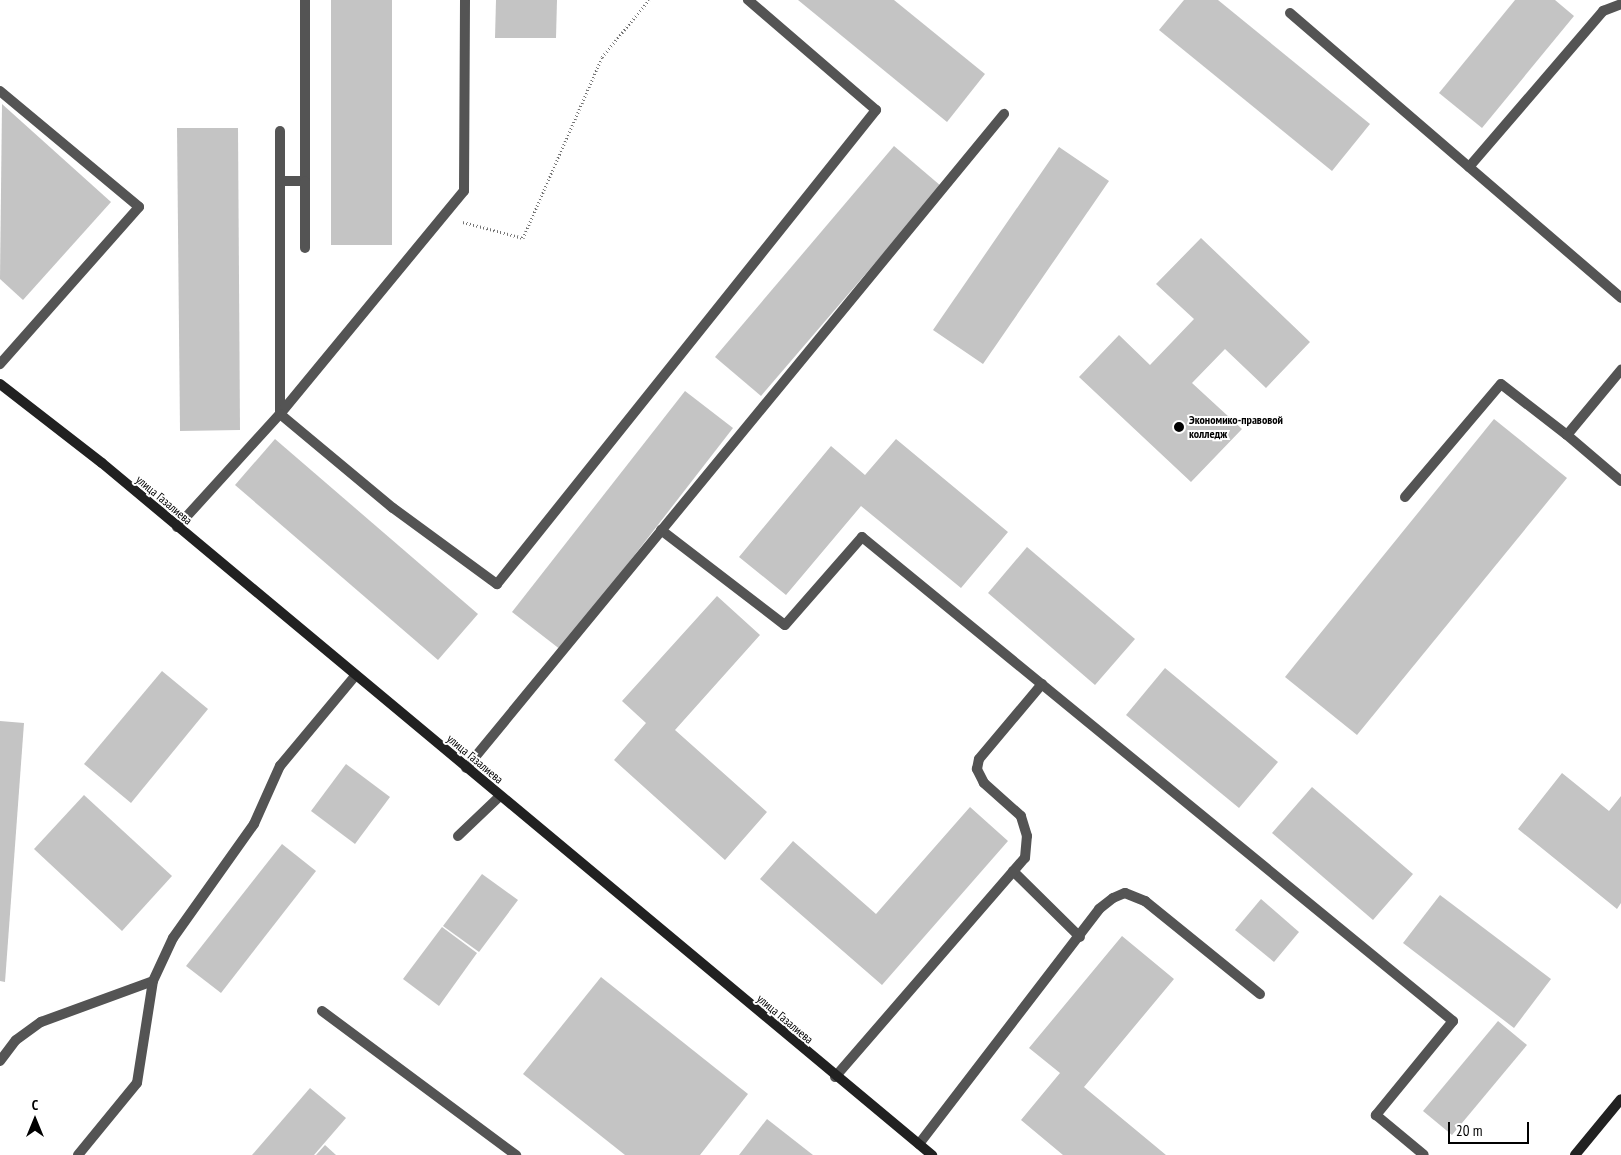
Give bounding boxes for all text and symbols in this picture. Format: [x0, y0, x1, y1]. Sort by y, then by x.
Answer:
place label: Экономико-правовой колледж [1189, 413, 1283, 441]
marker: Экономико-правовой колледж [1173, 421, 1185, 433]
street label: улица Газалиева [133, 472, 195, 528]
street label: улица Газалиева [444, 731, 506, 787]
street label: улица Газалиева [754, 991, 816, 1047]
north arrow [10, 1095, 60, 1145]
text: С [32, 1096, 38, 1114]
scale bar [1451, 1112, 1532, 1144]
text: 20 m [1456, 1121, 1482, 1140]

